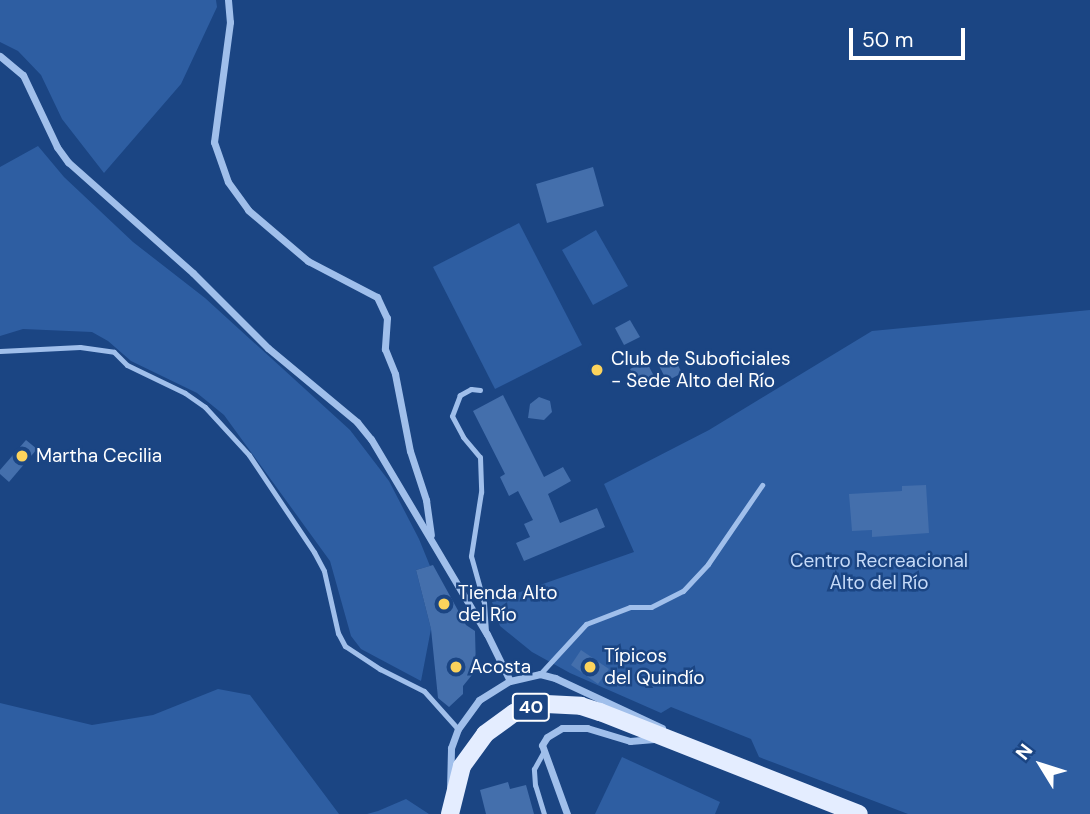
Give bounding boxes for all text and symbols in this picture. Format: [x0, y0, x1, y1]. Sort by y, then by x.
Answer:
scale bar [852, 14, 968, 58]
text: 50 m [862, 26, 913, 54]
place label: Club de Suboficiales - Sede Alto del Río [611, 348, 791, 392]
marker: Club de Suboficiales - Sede Alto del Río [589, 362, 605, 378]
place label: Martha Cecilia [36, 445, 162, 467]
marker: Martha Cecilia [14, 448, 30, 464]
park label: Centro Recreacional Alto del Río [790, 550, 968, 594]
place label: Tienda Alto del Río [458, 582, 558, 626]
marker: Tienda Alto del Río [436, 596, 452, 612]
place label: Típicos del Quindío [604, 645, 704, 689]
place label: Acosta [470, 656, 531, 678]
marker: Acosta [448, 659, 464, 675]
marker: Típicos del Quindío [582, 659, 598, 675]
road number: 40 [512, 692, 550, 722]
north arrow [1006, 730, 1076, 800]
text: N [1010, 739, 1038, 765]

